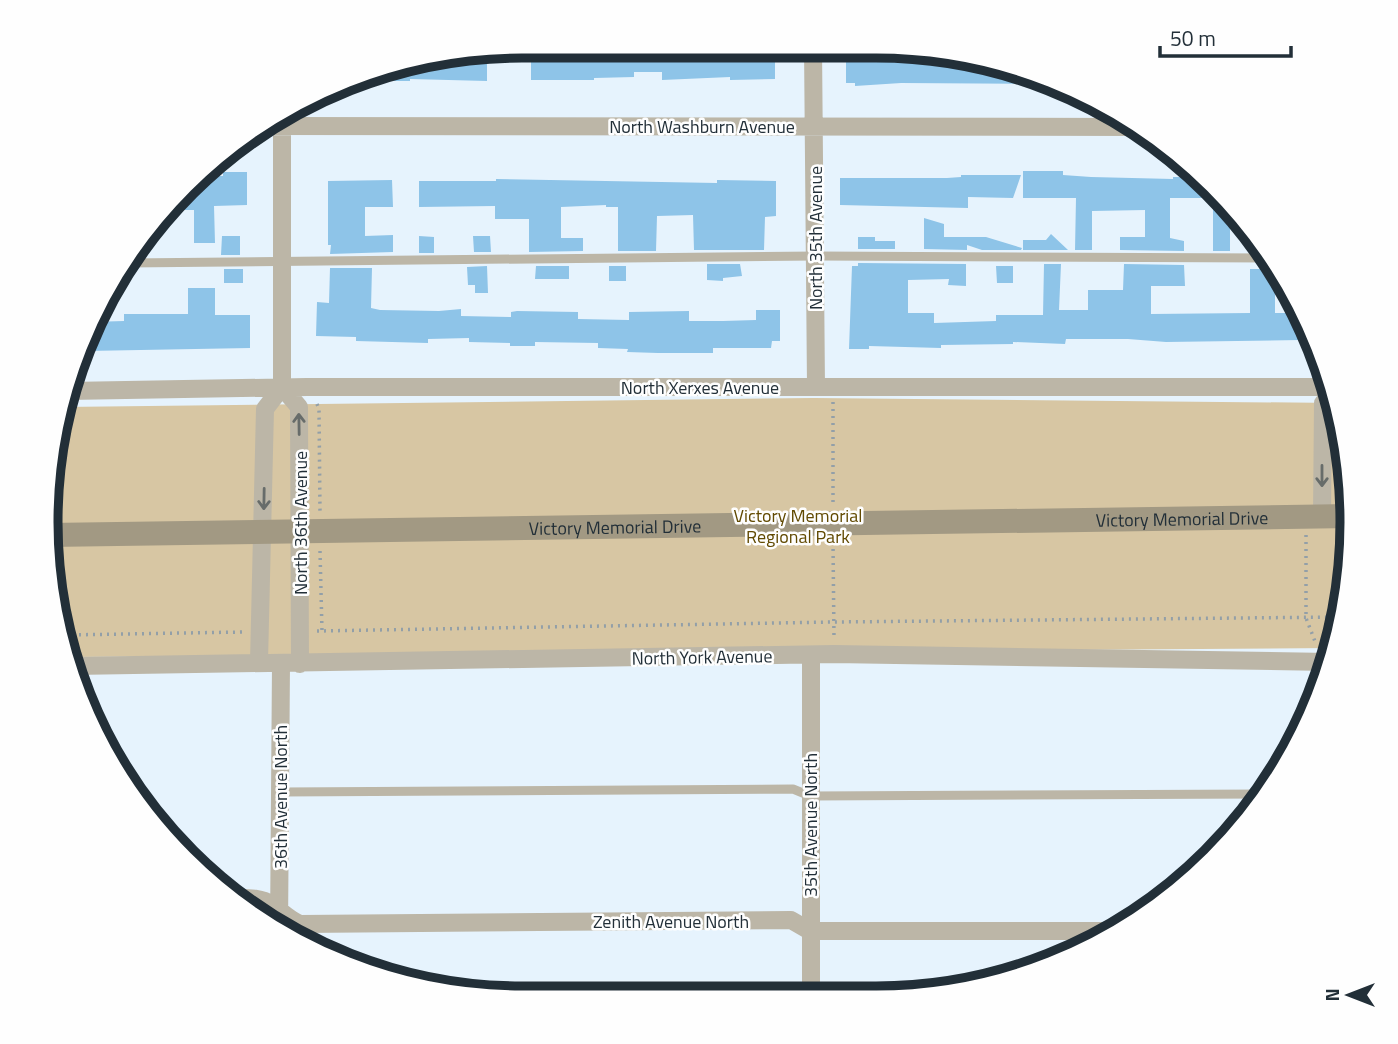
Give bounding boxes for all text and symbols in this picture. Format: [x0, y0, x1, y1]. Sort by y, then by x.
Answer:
scale bar [1160, 14, 1291, 58]
text: 50 m [1170, 22, 1216, 54]
street label: North Washburn Avenue [609, 113, 795, 140]
street label: North 35th Avenue [802, 166, 829, 310]
street label: North Xerxes Avenue [621, 374, 779, 401]
one-way arrow [292, 413, 306, 436]
street label: North 36th Avenue [287, 451, 314, 595]
one-way arrow [1315, 464, 1329, 487]
one-way arrow [257, 487, 270, 510]
park label: Victory Memorial Regional Park [734, 502, 863, 550]
street label: Victory Memorial Drive [1095, 504, 1268, 533]
street label: Victory Memorial Drive [528, 512, 701, 541]
street label: North York Avenue [631, 642, 773, 672]
street label: 36th Avenue North [267, 725, 294, 869]
street label: 35th Avenue North [797, 753, 824, 897]
street label: Zenith Avenue North [593, 908, 749, 935]
north arrow [1314, 960, 1384, 1030]
text: N [1317, 988, 1346, 1002]

